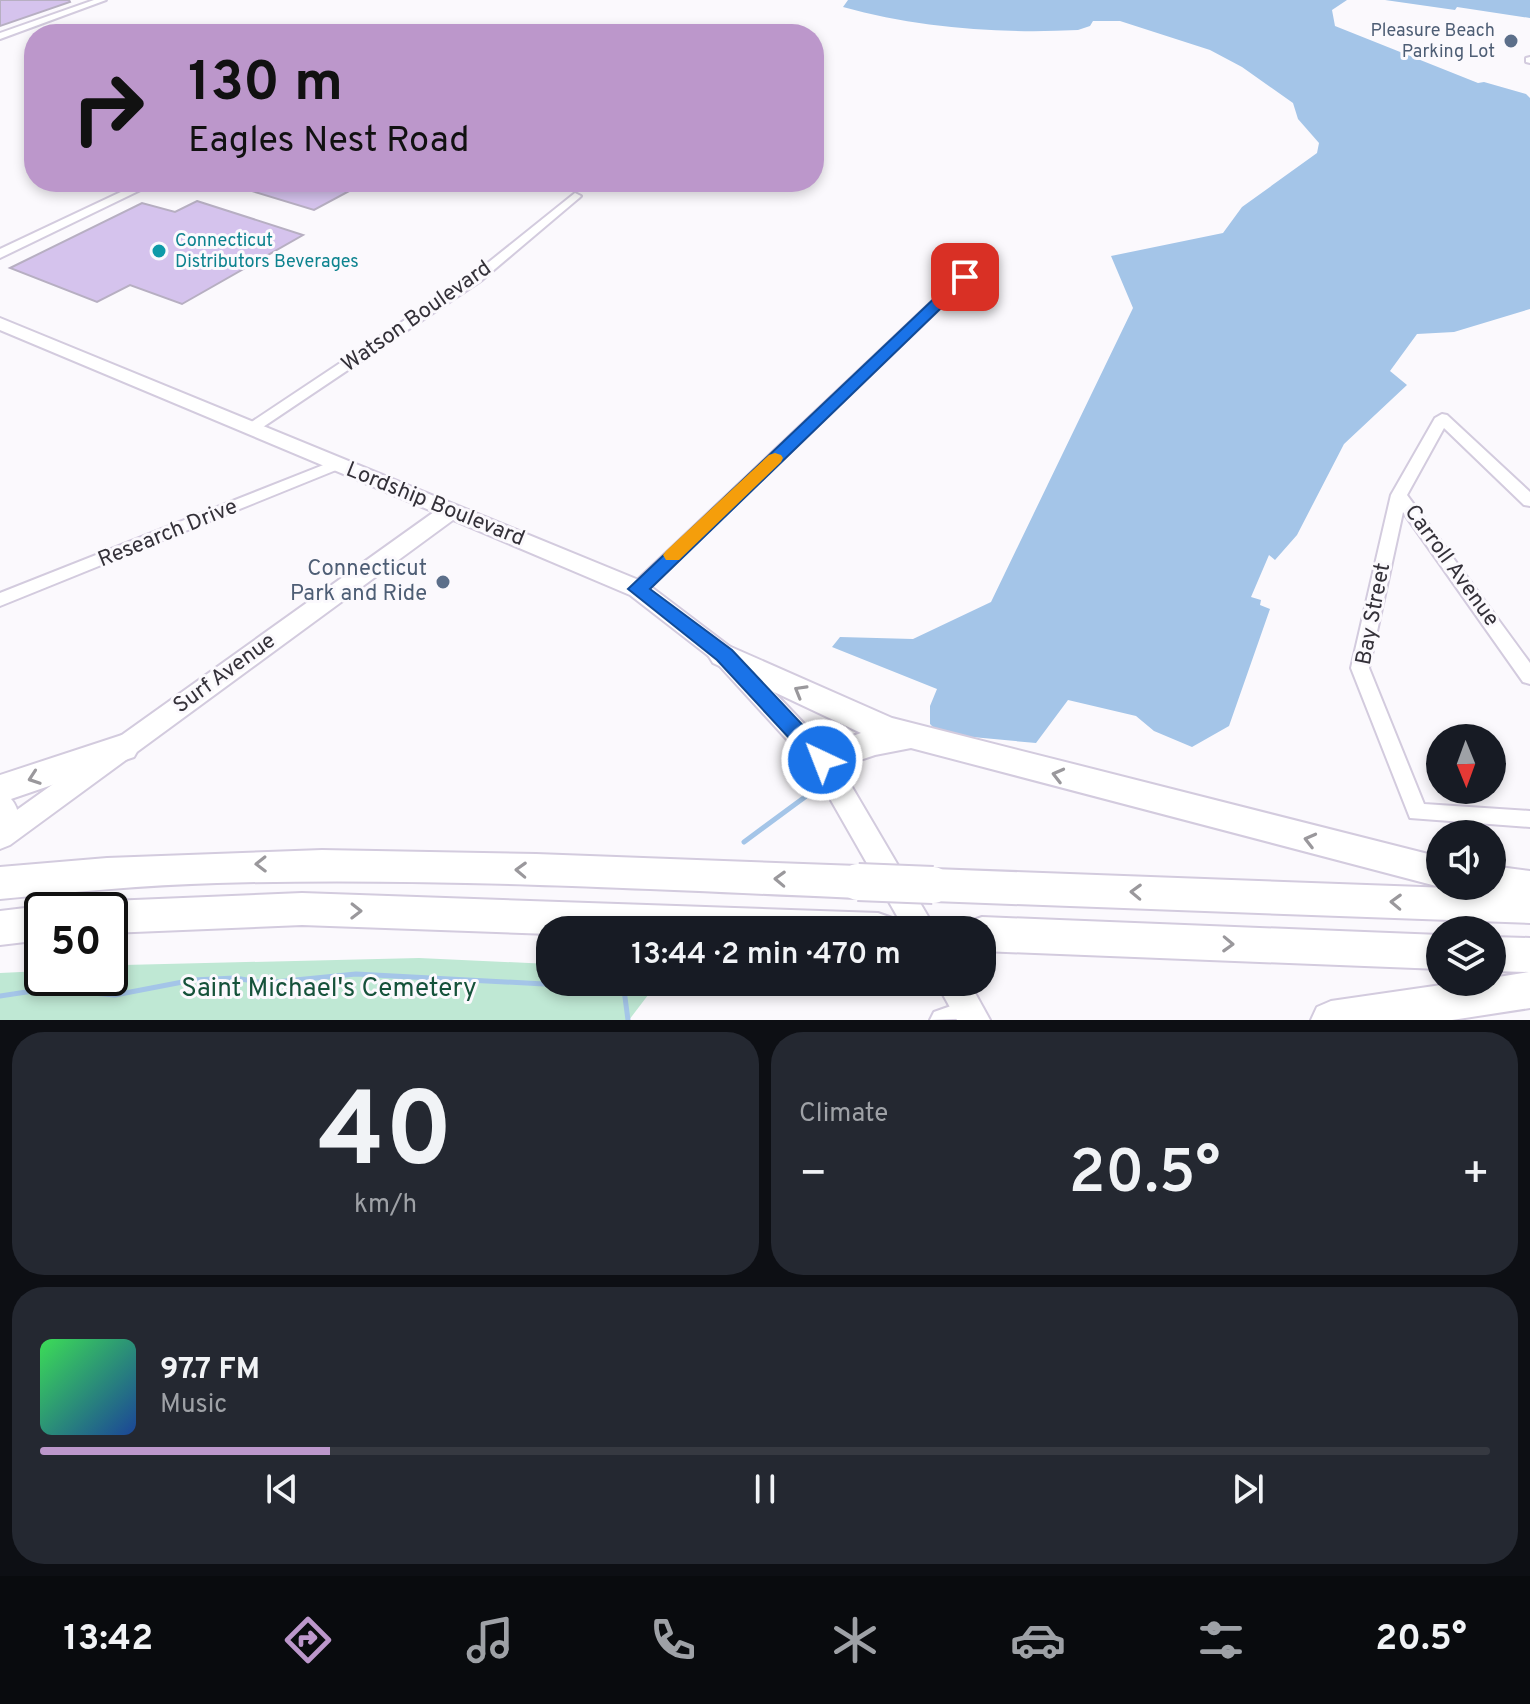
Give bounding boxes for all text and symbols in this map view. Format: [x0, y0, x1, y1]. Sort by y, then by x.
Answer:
place label: Pleasure Beach Parking Lot [1370, 20, 1495, 64]
marker: Pleasure Beach Parking Lot [1502, 32, 1520, 50]
text: 130 m [188, 50, 343, 120]
icon: right [56, 56, 160, 160]
text: Eagles Nest Road [188, 119, 469, 165]
place label: Connecticut Distributors Beverages [175, 230, 359, 274]
marker: Connecticut Distributors Beverages [150, 242, 168, 260]
pin [931, 243, 999, 311]
street label: Watson Boulevard [337, 255, 497, 379]
icon: arrive [943, 255, 987, 299]
street label: Lordship Boulevard [342, 457, 528, 553]
street label: Research Drive [94, 494, 242, 574]
street label: Carroll Avenue [1398, 500, 1504, 632]
place label: Connecticut Park and Ride [290, 556, 427, 608]
street label: Bay Street [1351, 561, 1397, 667]
marker: Connecticut Park and Ride [434, 573, 452, 591]
street label: Surf Avenue [169, 628, 281, 720]
one-way arrow [793, 685, 808, 700]
position arrow [780, 718, 864, 802]
north arrow [1426, 724, 1506, 804]
map controls [1426, 724, 1506, 996]
one-way arrow [1052, 767, 1066, 784]
one-way arrow [28, 768, 42, 784]
button: sound [1426, 820, 1506, 900]
one-way arrow [1304, 832, 1317, 849]
one-way arrow [254, 855, 267, 873]
one-way arrow [514, 861, 527, 878]
one-way arrow [773, 871, 786, 888]
one-way arrow [1129, 884, 1142, 901]
speed limit sign: 50 [24, 892, 128, 996]
one-way arrow [1389, 894, 1402, 911]
one-way arrow [350, 902, 363, 919]
button: layers [1426, 916, 1506, 996]
one-way arrow [1222, 935, 1235, 952]
text: 13:44 · 2 min · 470 m [631, 937, 901, 974]
park label: Saint Michael's Cemetery [181, 973, 477, 1006]
text: 40 [318, 1071, 453, 1203]
text: Climate [799, 1098, 888, 1131]
text: 20.5° [1069, 1138, 1220, 1214]
text: − [799, 1148, 827, 1204]
text: + [1462, 1148, 1490, 1204]
text: km/h [354, 1189, 417, 1222]
text: 97.7 FM [160, 1352, 260, 1389]
text: Music [160, 1389, 227, 1422]
icon: previous [260, 1467, 304, 1511]
icon: pause [743, 1467, 787, 1511]
icon: next [1226, 1467, 1270, 1511]
icon: directions [280, 1612, 336, 1668]
icon: music [462, 1612, 518, 1668]
icon: phone [645, 1612, 701, 1668]
icon: climate [827, 1612, 883, 1668]
icon: car [1010, 1612, 1066, 1668]
icon: filters [1193, 1612, 1249, 1668]
text: 13:42 [63, 1617, 153, 1663]
text: 20.5° [1375, 1617, 1467, 1663]

